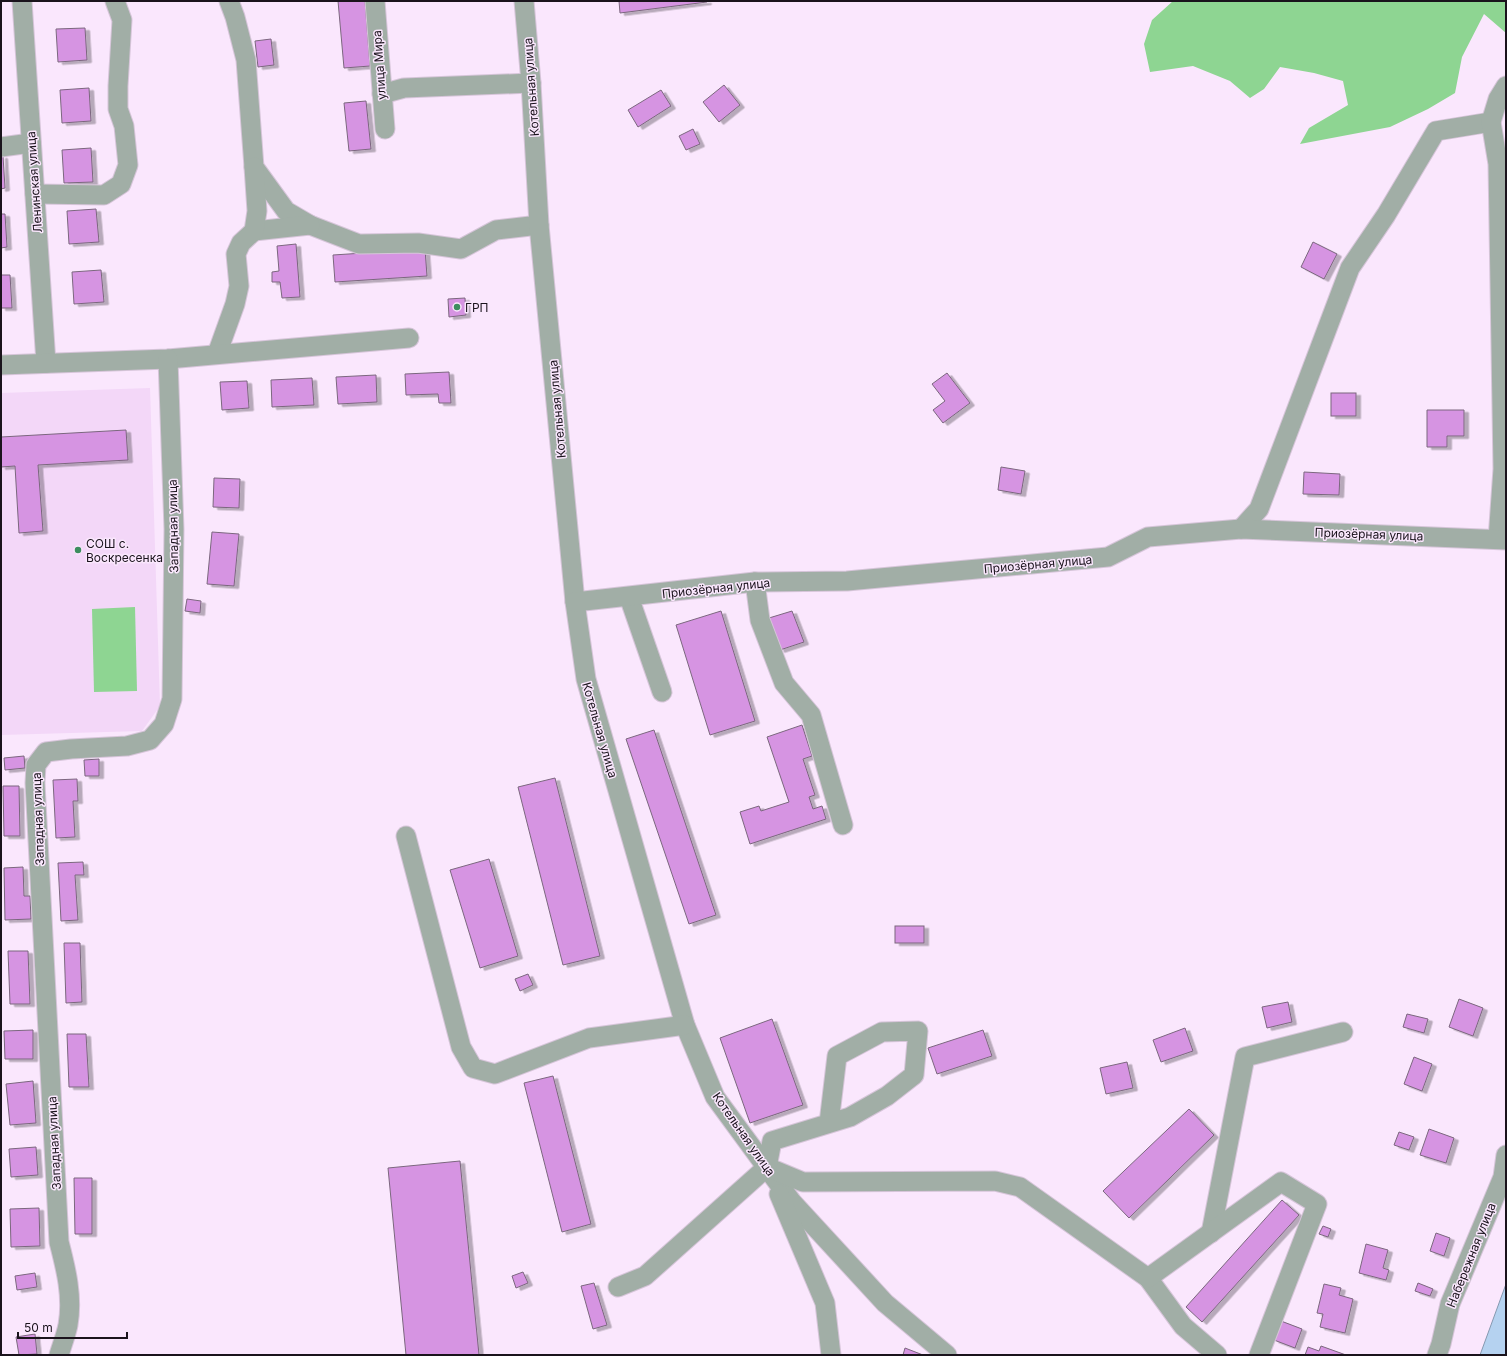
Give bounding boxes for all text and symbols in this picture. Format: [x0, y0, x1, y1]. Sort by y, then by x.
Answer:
street label: улица Мира [369, 30, 389, 100]
street label: Котельная улица [520, 37, 542, 137]
street label: Ленинская улица [23, 131, 45, 233]
place label: ГРП [465, 300, 489, 315]
marker: ГРП [452, 302, 462, 312]
street label: Котельная улица [545, 359, 569, 459]
street label: Западная улица [165, 479, 181, 573]
street label: Приозёрная улица [1314, 525, 1424, 543]
place label: СОШ с. Воскресенка [86, 536, 163, 565]
marker: СОШ с. Воскресенка [73, 545, 83, 555]
street label: Приозёрная улица [983, 552, 1093, 576]
street label: Приозёрная улица [661, 575, 771, 601]
street label: Котельная улица [579, 680, 621, 780]
street label: Западная улица [29, 772, 47, 866]
street label: Котельная улица [710, 1089, 778, 1179]
street label: Западная улица [44, 1096, 64, 1190]
street label: Набережная улица [1443, 1200, 1499, 1310]
scale bar [18, 1314, 127, 1340]
text: 50 m [24, 1320, 53, 1335]

